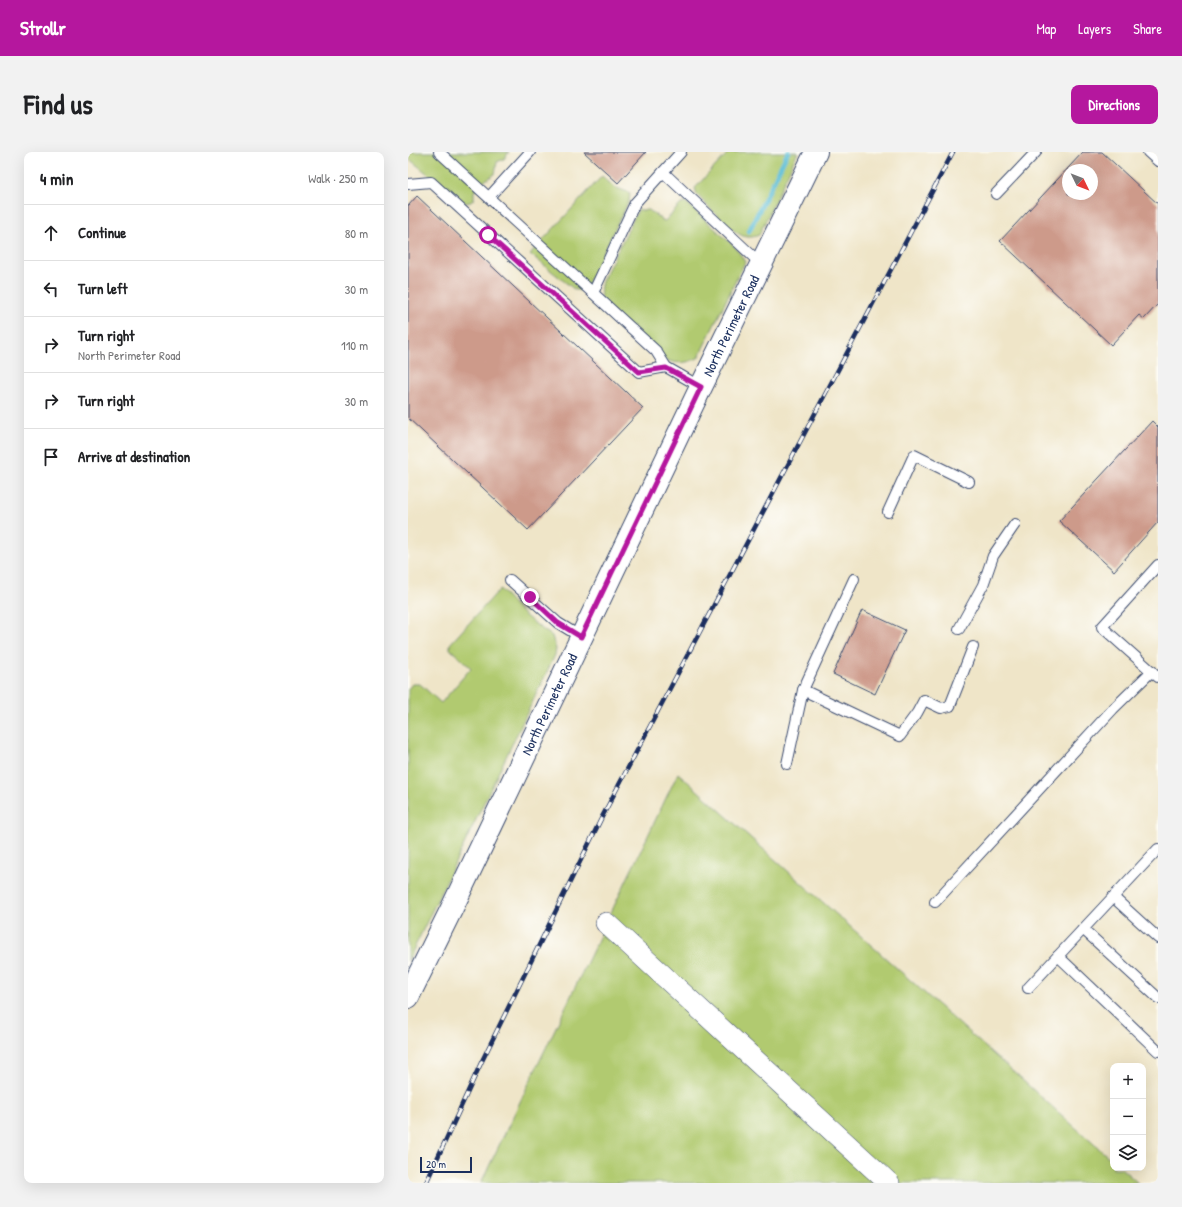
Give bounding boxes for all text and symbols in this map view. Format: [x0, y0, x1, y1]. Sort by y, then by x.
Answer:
text: Strollr [20, 15, 66, 41]
text: Map [1036, 19, 1056, 38]
text: Layers [1078, 19, 1111, 38]
text: Share [1133, 19, 1162, 38]
text: Find us [24, 85, 93, 123]
button: Directions [1071, 85, 1158, 124]
north arrow [1062, 164, 1098, 200]
text: 4 min [40, 167, 73, 190]
text: Walk · 250 m [308, 169, 368, 187]
icon: ahead [40, 222, 62, 244]
text: Continue [78, 222, 126, 243]
text: 80 m [345, 224, 368, 242]
route start [479, 226, 497, 244]
street label: North Perimeter Road [698, 271, 764, 379]
icon: left [40, 278, 62, 300]
text: Turn left [78, 278, 128, 299]
text: 30 m [345, 280, 368, 298]
text: Turn right [78, 325, 134, 346]
icon: right [40, 334, 62, 356]
text: 110 m [341, 336, 368, 354]
text: North Perimeter Road [78, 346, 180, 364]
icon: right [40, 390, 62, 412]
text: Turn right [78, 390, 134, 411]
text: 30 m [345, 392, 368, 410]
icon: arrive [40, 446, 62, 468]
text: Arrive at destination [78, 446, 190, 467]
route end [521, 588, 539, 606]
street label: North Perimeter Road [516, 650, 581, 758]
map controls [1110, 1063, 1146, 1171]
button: + [1110, 1063, 1146, 1099]
button: − [1110, 1099, 1146, 1135]
button: layers [1110, 1135, 1146, 1171]
scale bar [420, 1155, 472, 1174]
text: 20 m [426, 1157, 446, 1171]

